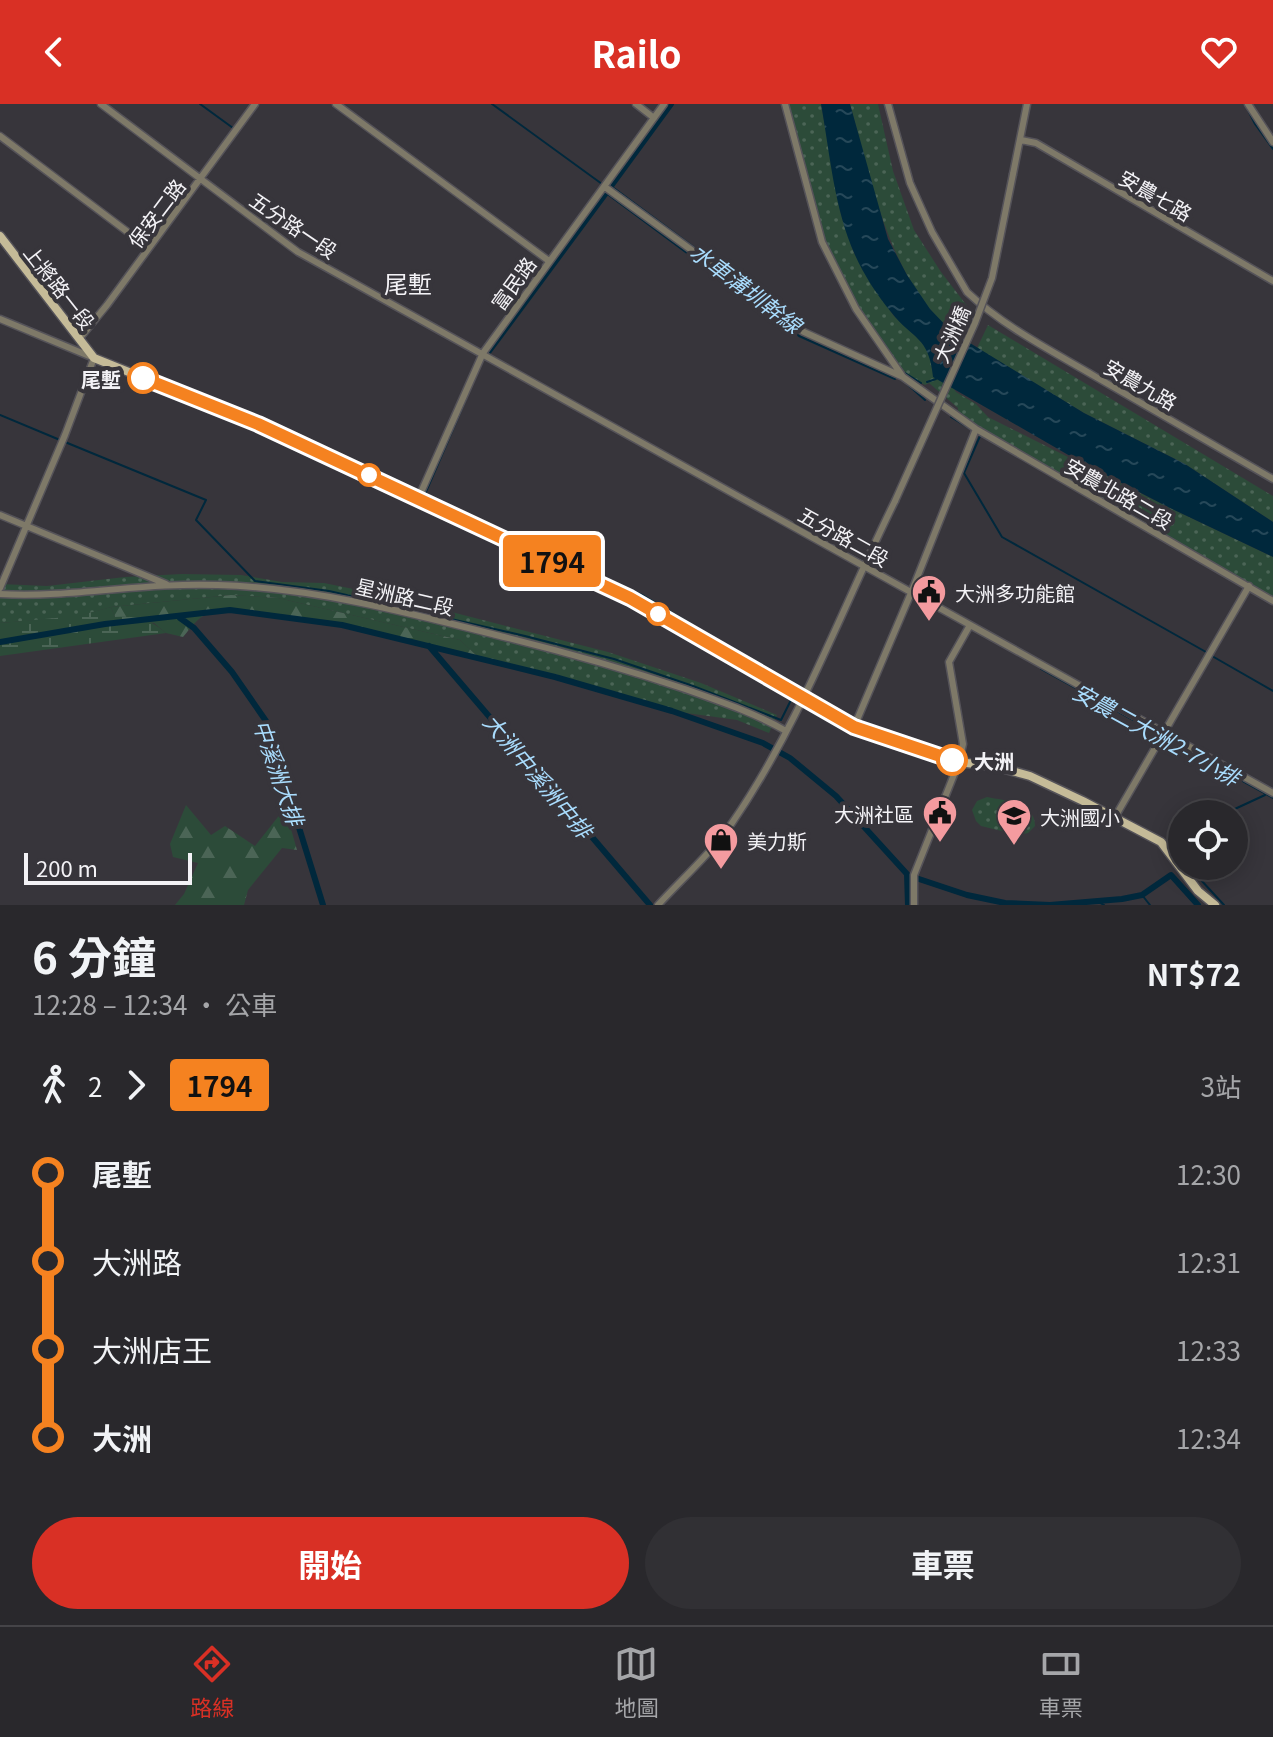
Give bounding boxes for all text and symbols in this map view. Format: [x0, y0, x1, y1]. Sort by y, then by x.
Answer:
text: Railo [591, 26, 682, 78]
icon: back [32, 30, 76, 74]
icon: heart [1197, 30, 1241, 74]
street label: 安農七路 [1114, 162, 1198, 228]
street label: 保安二路 [120, 172, 192, 254]
street label: 五分路一段 [244, 185, 344, 265]
water label: 水車溝圳幹線 [685, 234, 812, 341]
street label: 上將路一段 [18, 239, 102, 335]
street label: 富民路 [484, 250, 542, 316]
district label: 尾塹 [384, 265, 432, 300]
street label: 大洲橋 [926, 301, 976, 367]
street label: 安農九路 [1099, 351, 1183, 417]
marker: 尾塹 [128, 363, 158, 393]
place label: 尾塹 [81, 364, 121, 393]
street label: 安農北路二段 [1060, 450, 1178, 536]
unlabelled marker [358, 464, 380, 486]
street label: 五分路二段 [793, 499, 895, 573]
line badge: 1794 [496, 535, 608, 587]
text: 1794 [519, 541, 585, 581]
street label: 星洲路二段 [353, 571, 457, 621]
public building icon: 大洲多功能館 [910, 573, 948, 623]
place label: 大洲多功能館 [955, 578, 1075, 607]
unlabelled marker [647, 603, 669, 625]
water label: 安農二大洲2-7小排 [1068, 674, 1249, 794]
water label: 大洲中溪洲中排 [477, 706, 603, 847]
water label: 中溪洲大排 [247, 715, 314, 832]
marker: 大洲 [937, 745, 967, 775]
place label: 大洲 [974, 746, 1014, 775]
public building icon: 大洲社區 [921, 794, 959, 844]
school or university icon: 大洲國小 [995, 797, 1033, 847]
place label: 大洲社區 [834, 799, 914, 828]
map controls [1168, 800, 1248, 880]
button: locate [1168, 800, 1248, 880]
place label: 大洲國小 [1040, 802, 1120, 831]
shop icon: 美力斯 [702, 821, 740, 871]
place label: 美力斯 [747, 826, 807, 855]
scale bar [24, 849, 192, 885]
text: 200 m [36, 851, 98, 883]
text: 6 分鐘 [32, 923, 156, 987]
text: NT$72 [1147, 951, 1241, 995]
text: 12:28 – 12:34 · 公車 [32, 985, 277, 1022]
icon: walk [32, 1063, 76, 1107]
icon: forward [114, 1063, 158, 1107]
text: 1794 [186, 1065, 253, 1105]
text: 2 [88, 1067, 102, 1104]
text: 3站 [1201, 1067, 1241, 1104]
text: 尾塹 [92, 1151, 152, 1195]
text: 12:30 [1176, 1155, 1241, 1192]
text: 大洲路 [92, 1239, 182, 1283]
text: 12:31 [1176, 1243, 1241, 1280]
text: 大洲店王 [92, 1327, 212, 1371]
text: 12:33 [1176, 1331, 1241, 1368]
text: 大洲 [92, 1415, 152, 1459]
text: 12:34 [1176, 1419, 1241, 1456]
button: 開始 [32, 1517, 629, 1609]
button: 車票 [645, 1517, 1241, 1609]
tab: 路線 [190, 1642, 234, 1722]
tab: 地圖 [614, 1642, 659, 1722]
tab: 車票 [1039, 1642, 1083, 1722]

